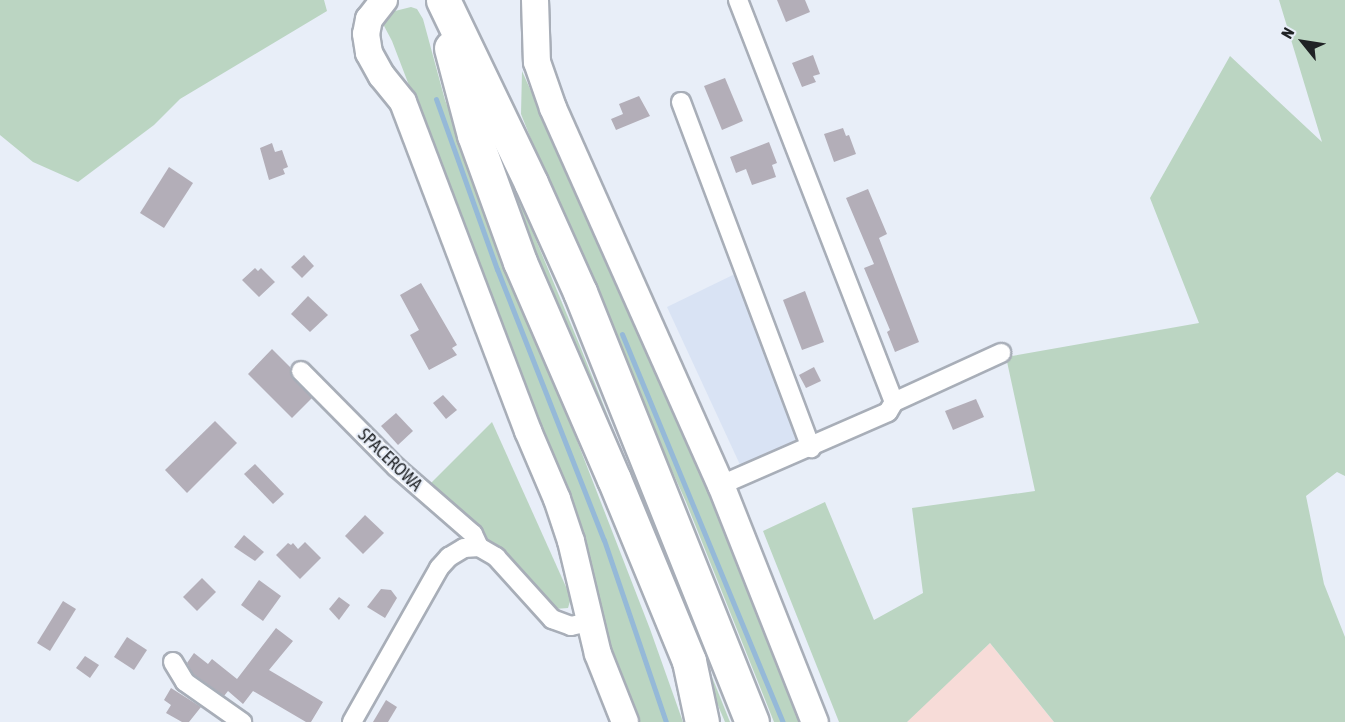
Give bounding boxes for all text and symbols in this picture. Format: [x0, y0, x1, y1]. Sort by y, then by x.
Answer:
north arrow [1273, 12, 1333, 72]
text: N [1277, 24, 1298, 42]
street label: SPACEROWA [353, 424, 427, 496]

